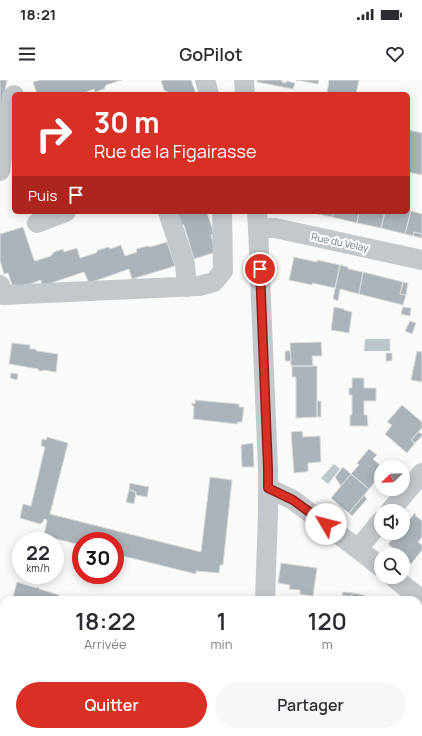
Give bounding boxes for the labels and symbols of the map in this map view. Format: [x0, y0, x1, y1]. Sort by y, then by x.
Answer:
street label: Rue du Velay [310, 229, 371, 255]
pin [243, 252, 277, 286]
north arrow [374, 460, 410, 496]
position arrow [305, 503, 347, 545]
speed limit sign: 30 [72, 532, 124, 584]

